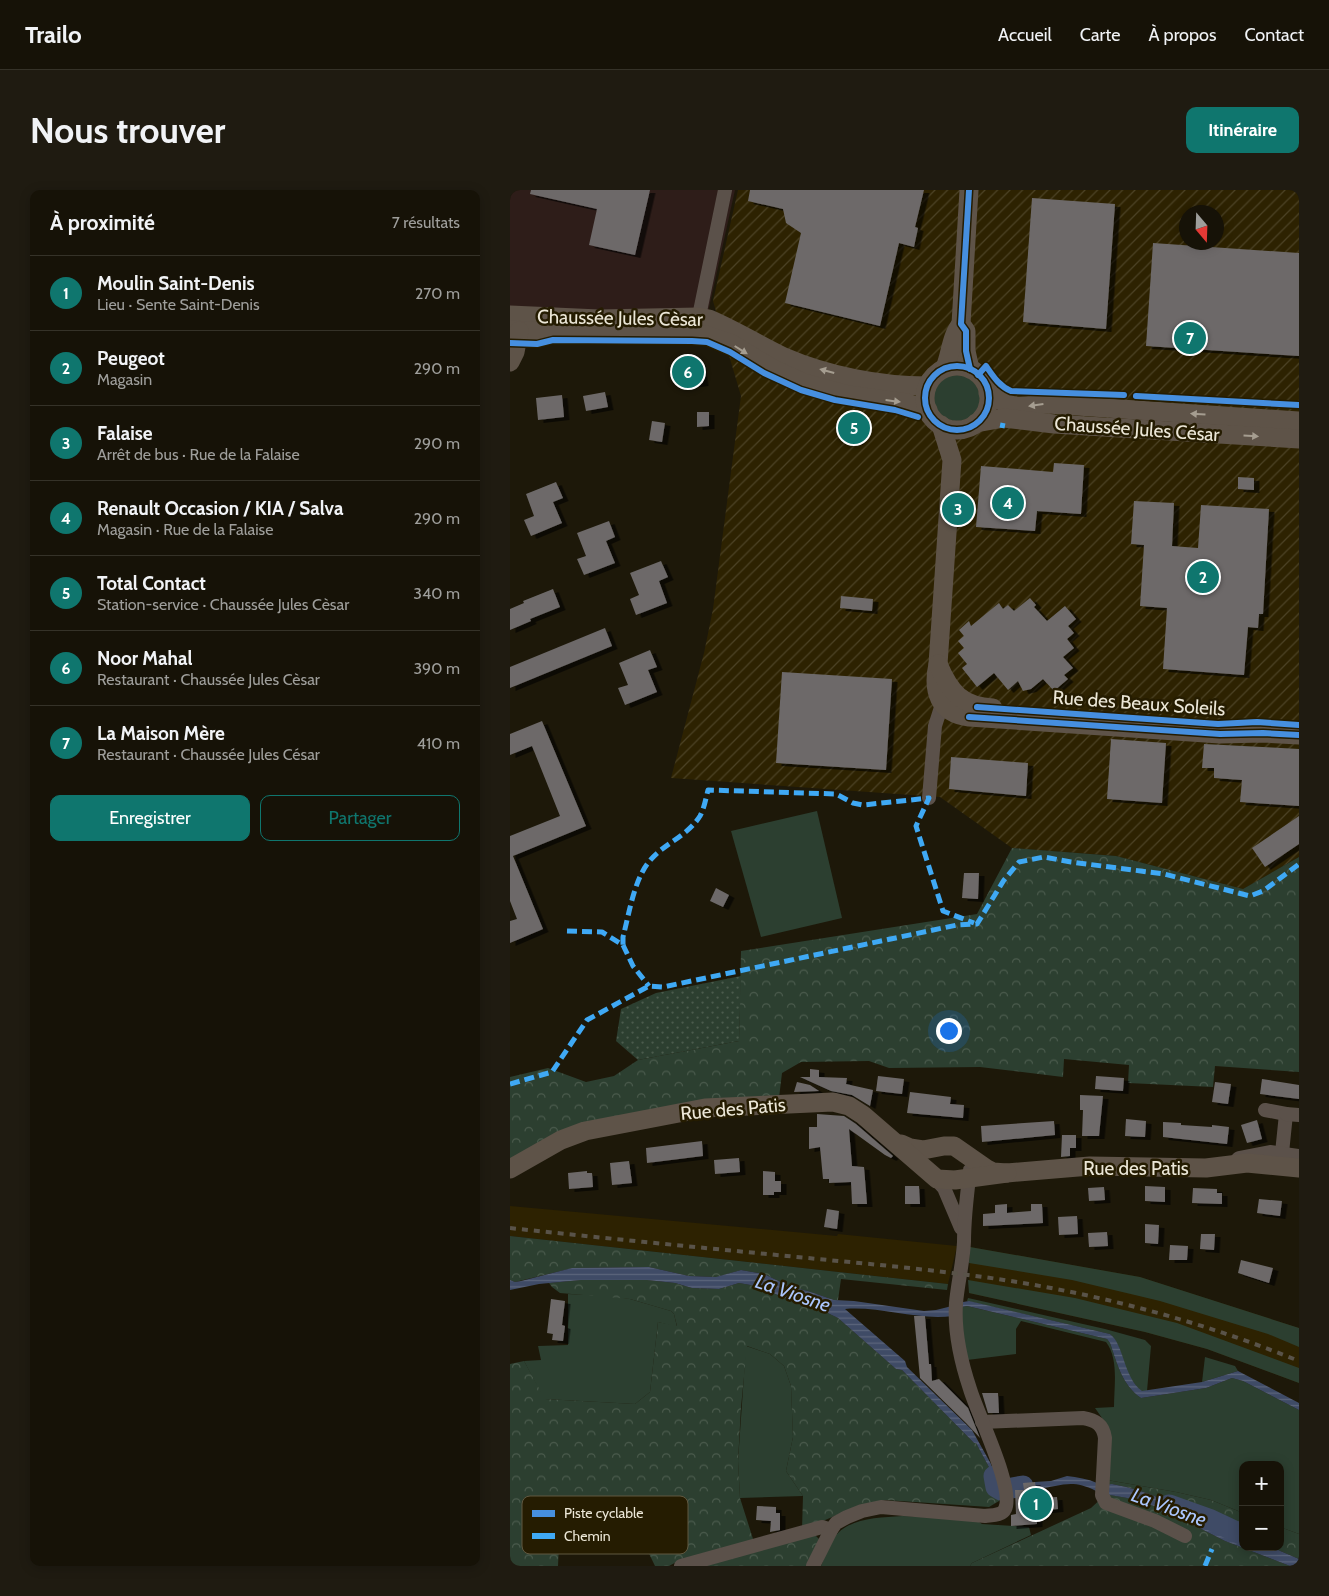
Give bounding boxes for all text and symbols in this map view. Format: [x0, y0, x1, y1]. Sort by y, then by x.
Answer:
text: Trailo [25, 20, 82, 49]
text: Accueil [998, 24, 1052, 46]
text: Carte [1080, 24, 1120, 46]
text: À propos [1148, 24, 1216, 46]
text: Contact [1244, 24, 1304, 46]
button: Itinéraire [1186, 107, 1299, 153]
text: Nous trouver [30, 109, 225, 152]
north arrow [1179, 205, 1224, 250]
text: À proximité [50, 210, 155, 235]
text: 7 résultats [392, 213, 460, 232]
text: Moulin Saint-Denis [97, 272, 255, 295]
text: 1 [63, 284, 69, 303]
text: 270 m [415, 284, 460, 303]
text: Lieu · Sente Saint-Denis [97, 295, 260, 314]
street label: Chaussée Jules Cèsar [537, 305, 703, 331]
pin: 7 [1174, 319, 1206, 357]
one-way arrow [734, 345, 747, 354]
text: Peugeot [97, 347, 165, 370]
pin: 6 [672, 353, 704, 391]
text: 2 [62, 359, 70, 378]
text: 290 m [414, 359, 460, 378]
one-way arrow [820, 367, 835, 375]
text: Magasin [97, 370, 152, 389]
one-way arrow [885, 397, 901, 405]
one-way arrow [1028, 402, 1044, 410]
pin: 5 [838, 409, 870, 447]
one-way arrow [1190, 409, 1206, 417]
street label: Chaussée Jules César [1054, 412, 1220, 446]
text: Falaise [97, 422, 153, 445]
one-way arrow [1243, 432, 1259, 440]
text: 3 [62, 434, 70, 453]
text: 290 m [414, 434, 460, 453]
text: Arrêt de bus · Rue de la Falaise [97, 445, 300, 464]
pin: 4 [992, 484, 1024, 522]
pin: 3 [942, 490, 974, 528]
text: Renault Occasion / KIA / Salva [97, 497, 343, 520]
text: 4 [61, 509, 71, 528]
text: 290 m [414, 509, 460, 528]
text: Magasin · Rue de la Falaise [97, 520, 273, 539]
pin: 2 [1187, 558, 1219, 596]
text: Total Contact [97, 572, 206, 595]
text: 5 [62, 584, 70, 603]
text: 340 m [413, 584, 460, 603]
text: Station-service · Chaussée Jules Cèsar [97, 595, 349, 614]
text: Noor Mahal [97, 647, 192, 670]
text: 6 [62, 659, 71, 678]
text: 390 m [413, 659, 460, 678]
text: Restaurant · Chaussée Jules Cèsar [97, 670, 320, 689]
street label: Rue des Beaux Soleils [1052, 685, 1226, 721]
text: La Maison Mère [97, 722, 225, 745]
text: 7 [62, 734, 70, 753]
text: 410 m [417, 734, 460, 753]
text: Restaurant · Chaussée Jules César [97, 745, 320, 764]
button: Enregistrer [50, 795, 250, 841]
button: Partager [260, 795, 460, 841]
your location [936, 1018, 962, 1044]
street label: Rue des Patis [679, 1093, 787, 1125]
street label: Rue des Patis [1083, 1157, 1189, 1180]
water label: La Viosne [752, 1269, 834, 1317]
map controls [1239, 1461, 1284, 1551]
button: + [1239, 1461, 1284, 1506]
water label: La Viosne [1128, 1482, 1210, 1532]
pin: 1 [1020, 1485, 1052, 1523]
legend [522, 1496, 688, 1554]
text: Piste cyclable [564, 1504, 644, 1522]
button: − [1239, 1506, 1284, 1551]
text: Chemin [564, 1527, 611, 1545]

